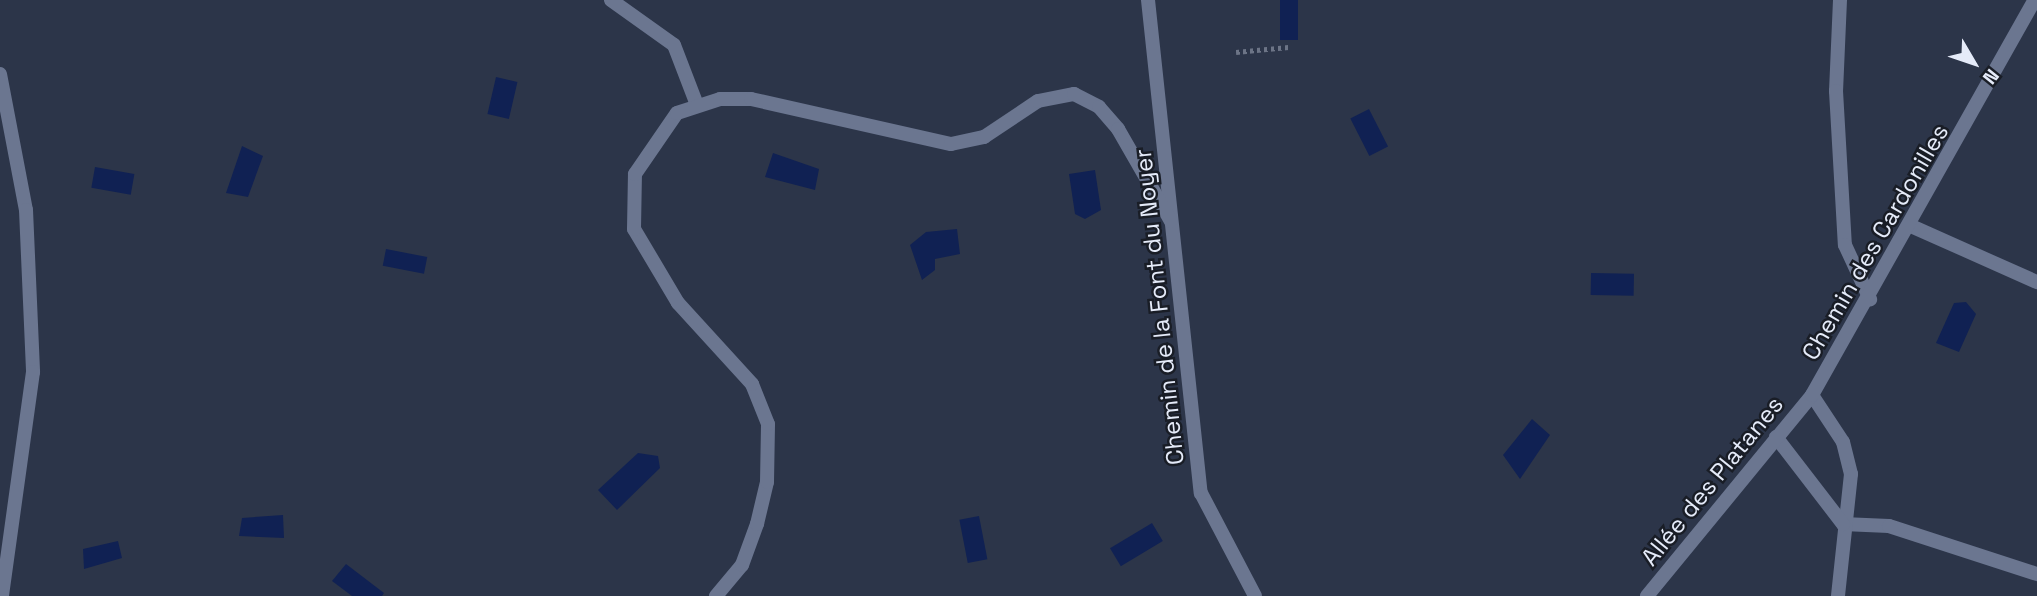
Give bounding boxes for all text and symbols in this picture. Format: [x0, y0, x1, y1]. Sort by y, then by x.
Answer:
north arrow [1939, 28, 2009, 98]
text: N [1977, 64, 2004, 89]
street label: Chemin des Cardonilles [1796, 119, 1954, 365]
street label: Chemin de la Font du Noyer [1128, 148, 1190, 466]
street label: Allée des Platanes [1635, 390, 1789, 572]

